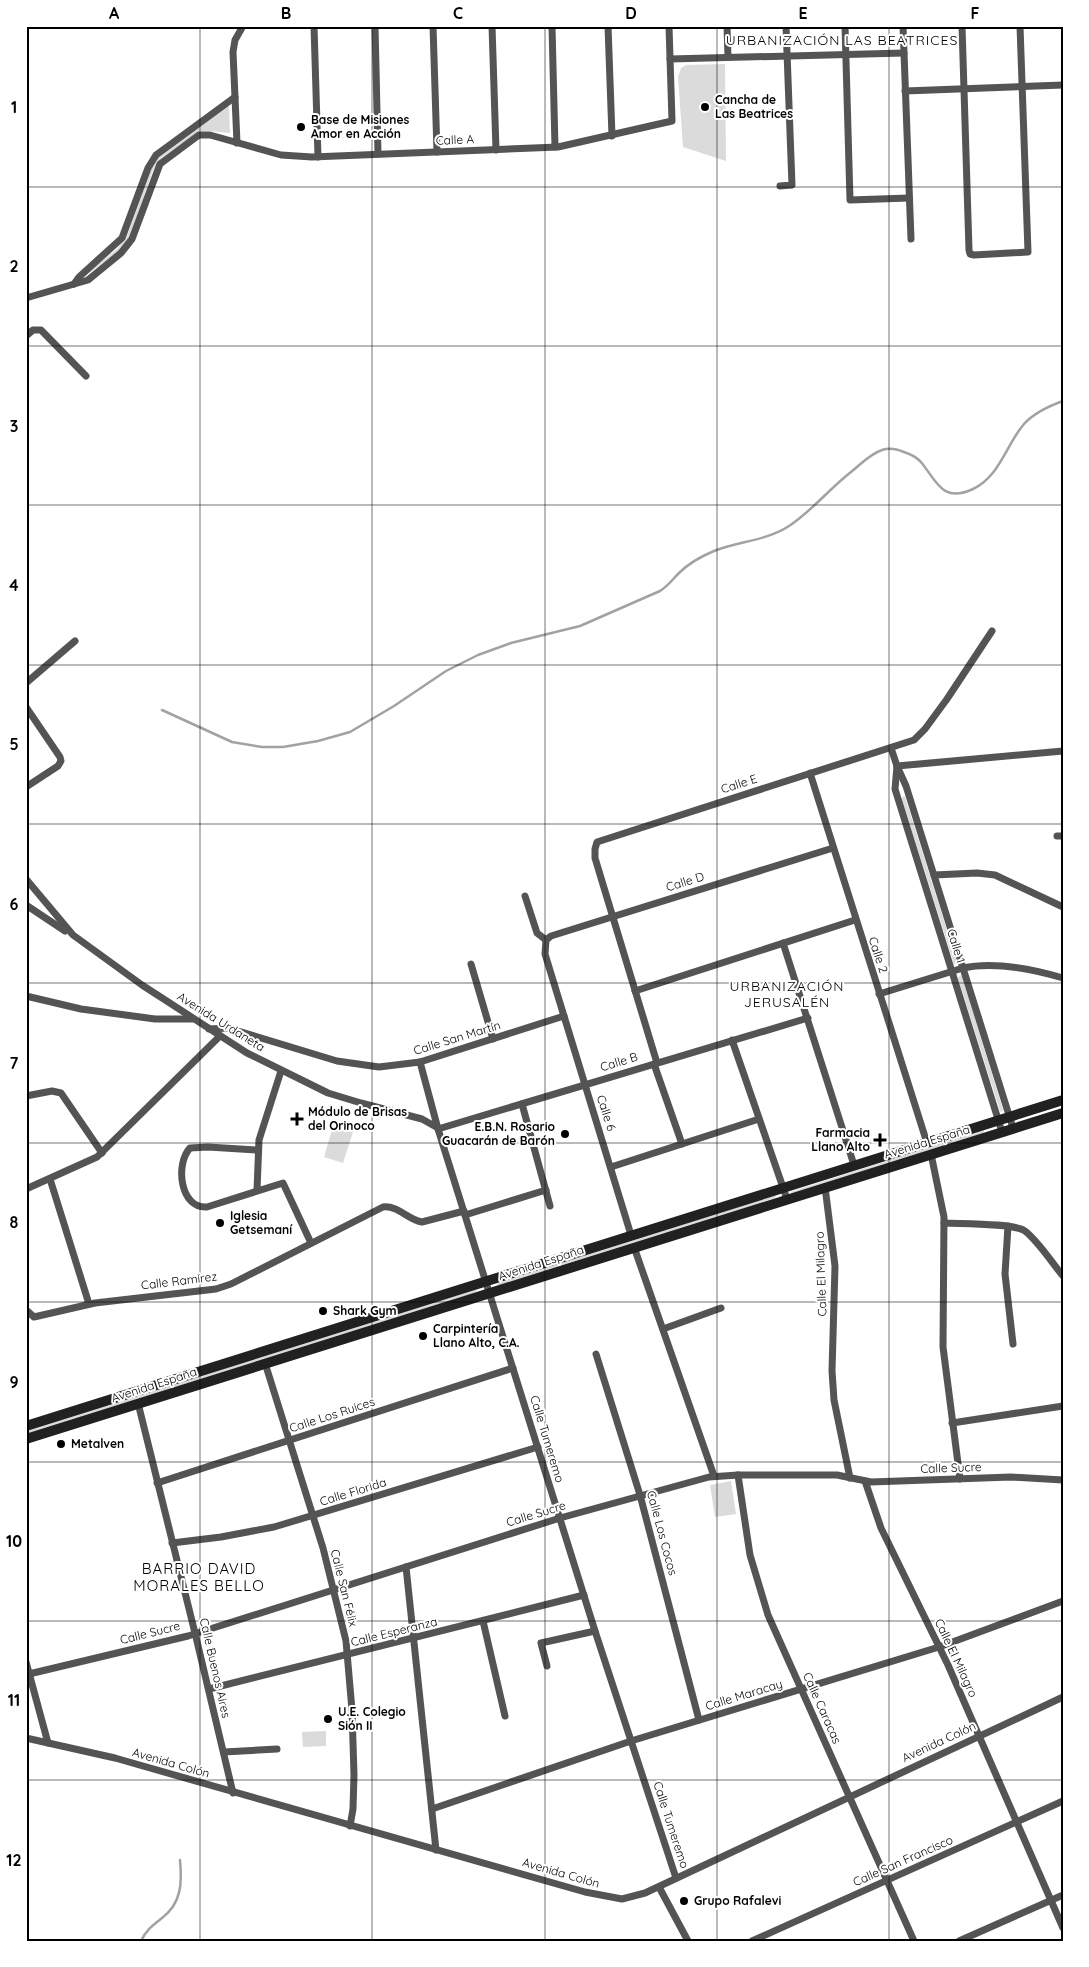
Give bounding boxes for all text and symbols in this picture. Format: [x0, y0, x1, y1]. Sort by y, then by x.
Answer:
text: A [109, 3, 120, 23]
text: B [281, 3, 291, 23]
text: C [453, 3, 463, 23]
text: D [625, 3, 637, 23]
text: E [798, 3, 808, 23]
text: F [971, 3, 980, 23]
district label: URBANIZACIÓN LAS BEATRICES [726, 31, 958, 49]
place label: Cancha de Las Beatrices [715, 92, 793, 121]
text: 1 [11, 97, 17, 117]
marker: Cancha de Las Beatrices [699, 101, 711, 113]
place label: Base de Misiones Amor en Acción [311, 112, 410, 141]
marker: Base de Misiones Amor en Acción [295, 121, 307, 133]
street label: Calle A [436, 131, 475, 148]
text: 2 [9, 256, 19, 276]
text: 3 [10, 416, 18, 436]
text: 4 [9, 575, 19, 595]
text: 5 [9, 734, 19, 754]
street label: Calle E [719, 771, 759, 796]
street label: Calle D [664, 869, 706, 894]
text: 6 [10, 894, 19, 914]
street label: Calle 1 [944, 927, 969, 965]
street label: Calle 2 [866, 935, 891, 975]
district label: URBANIZACIÓN JERUSALÉN [730, 977, 844, 1011]
street label: Avenida Urdaneta [175, 989, 268, 1055]
street label: Calle San Martín [412, 1017, 502, 1058]
street label: Calle B [598, 1049, 640, 1074]
text: 7 [10, 1053, 19, 1073]
street label: Calle 6 [594, 1093, 619, 1133]
place label: Módulo de Brisas del Orinoco [308, 1104, 407, 1133]
marker: Módulo de Brisas del Orinoco [290, 1112, 304, 1126]
place label: E.B.N. Rosario Guacarán de Barón [442, 1119, 555, 1148]
street label: Avenida España [882, 1121, 972, 1162]
place label: Farmacia Llano Alto [811, 1125, 871, 1154]
marker: E.B.N. Rosario Guacarán de Barón [559, 1128, 571, 1140]
marker: Farmacia Llano Alto [874, 1134, 886, 1146]
place label: Iglesia Getsemaní [230, 1208, 293, 1237]
text: 8 [10, 1212, 19, 1232]
marker: Iglesia Getsemaní [214, 1217, 226, 1229]
street label: Calle El Milagro [812, 1231, 829, 1317]
street label: Avenida España [496, 1242, 585, 1283]
street label: Calle Ramírez [140, 1268, 218, 1293]
place label: Shark Gym [333, 1303, 397, 1318]
marker: Shark Gym [317, 1305, 329, 1317]
place label: Carpintería Llano Alto, C.A. [433, 1321, 520, 1350]
marker: Carpintería Llano Alto, C.A. [417, 1330, 429, 1342]
street label: Avenida España [109, 1364, 198, 1405]
text: 9 [9, 1372, 19, 1392]
street label: Calle Los Ruices [287, 1394, 377, 1435]
street label: Calle Tumeremo [527, 1394, 568, 1484]
place label: Metalven [71, 1436, 124, 1451]
marker: Metalven [55, 1438, 67, 1450]
street label: Calle Sucre [920, 1459, 982, 1476]
street label: Calle Florida [318, 1474, 388, 1509]
street label: Calle Los Cocos [644, 1489, 681, 1577]
street label: Calle Sucre [504, 1497, 568, 1530]
text: 10 [6, 1531, 22, 1551]
street label: Calle San Félix [328, 1548, 361, 1628]
district label: BARRIO DAVID MORALES BELLO [133, 1559, 265, 1595]
street label: Calle Esperanza [349, 1614, 439, 1650]
street label: Calle Buenos Aires [197, 1616, 234, 1720]
street label: Calle El Milagro [932, 1616, 981, 1699]
street label: Calle Sucre [118, 1618, 182, 1647]
street label: Calle Caracas [800, 1670, 845, 1746]
street label: Calle Maracay [703, 1676, 784, 1713]
text: 11 [8, 1690, 20, 1710]
place label: U.E. Colegio Sión II [338, 1704, 406, 1733]
marker: U.E. Colegio Sión II [322, 1713, 334, 1725]
street label: Avenida Colón [899, 1718, 978, 1765]
street label: Avenida Colón [131, 1744, 212, 1781]
street label: Calle Tumeremo [650, 1780, 693, 1870]
street label: Calle San Francisco [850, 1832, 955, 1889]
text: 12 [6, 1850, 22, 1870]
street label: Avenida Colón [521, 1854, 602, 1891]
place label: Grupo Rafalevi [694, 1893, 781, 1908]
marker: Grupo Rafalevi [678, 1895, 690, 1907]

